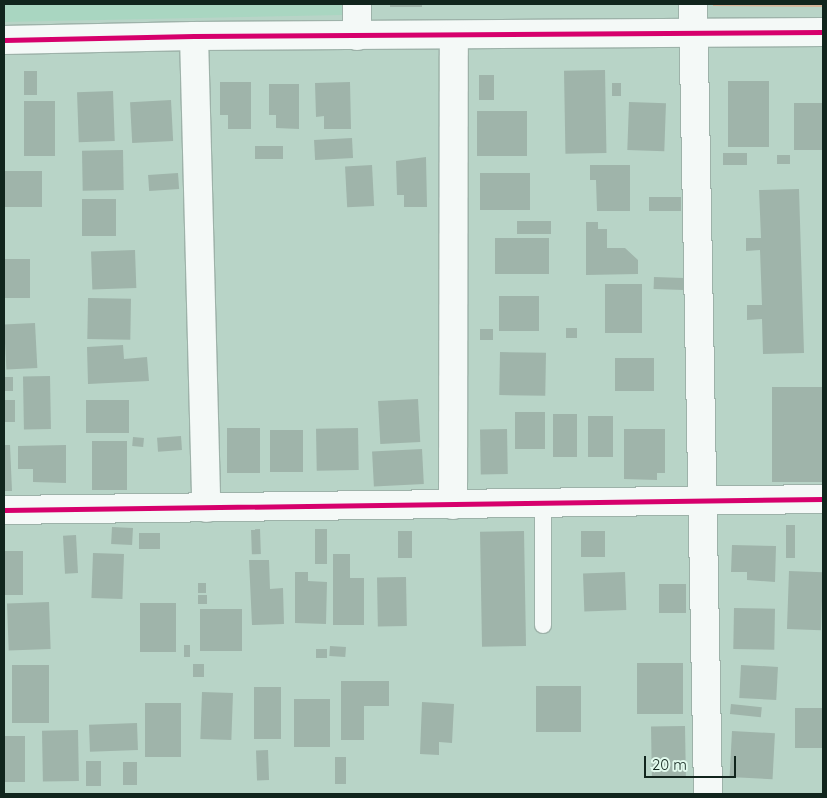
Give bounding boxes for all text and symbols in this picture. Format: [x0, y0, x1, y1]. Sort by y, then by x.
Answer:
scale bar [647, 746, 740, 778]
text: 20 m [652, 755, 687, 774]

